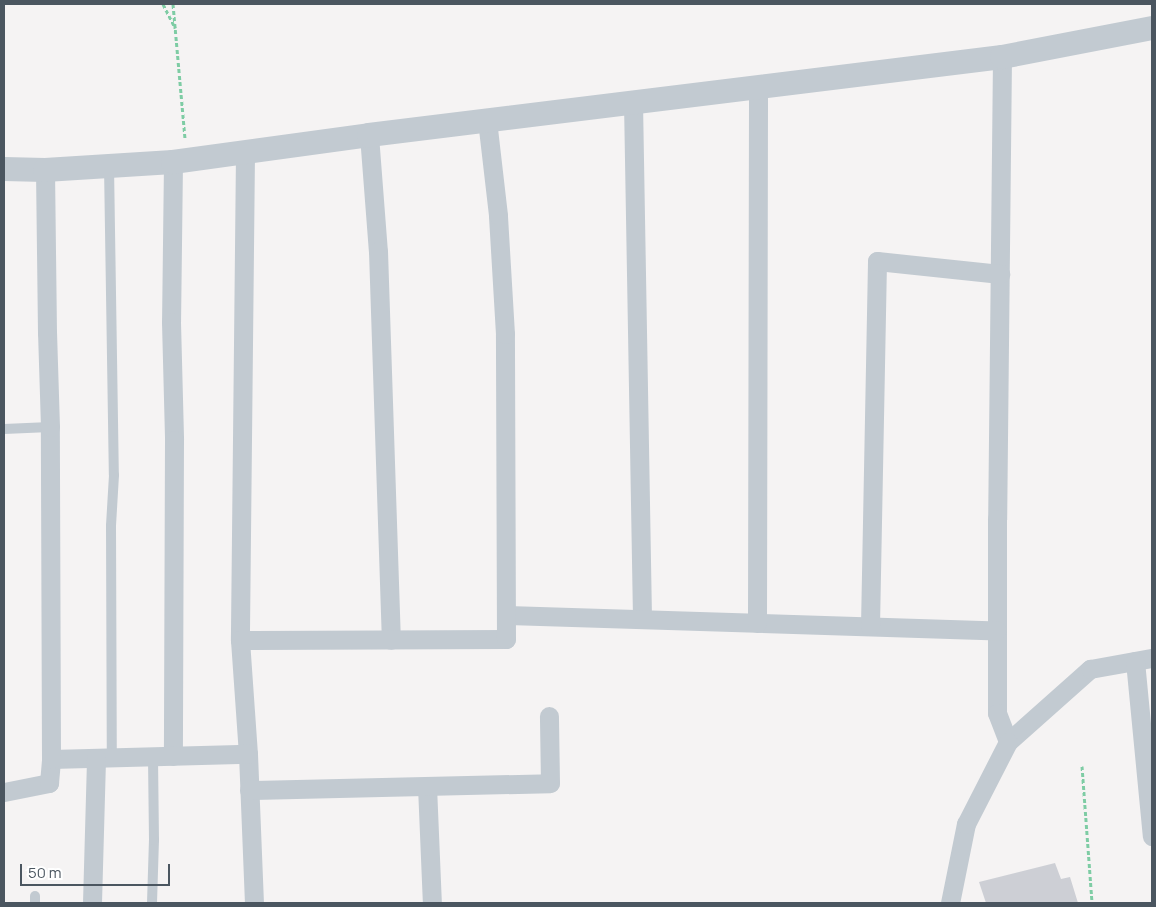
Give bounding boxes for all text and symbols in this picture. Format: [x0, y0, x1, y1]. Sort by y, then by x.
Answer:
scale bar [22, 854, 172, 886]
text: 50 m [28, 862, 62, 883]

